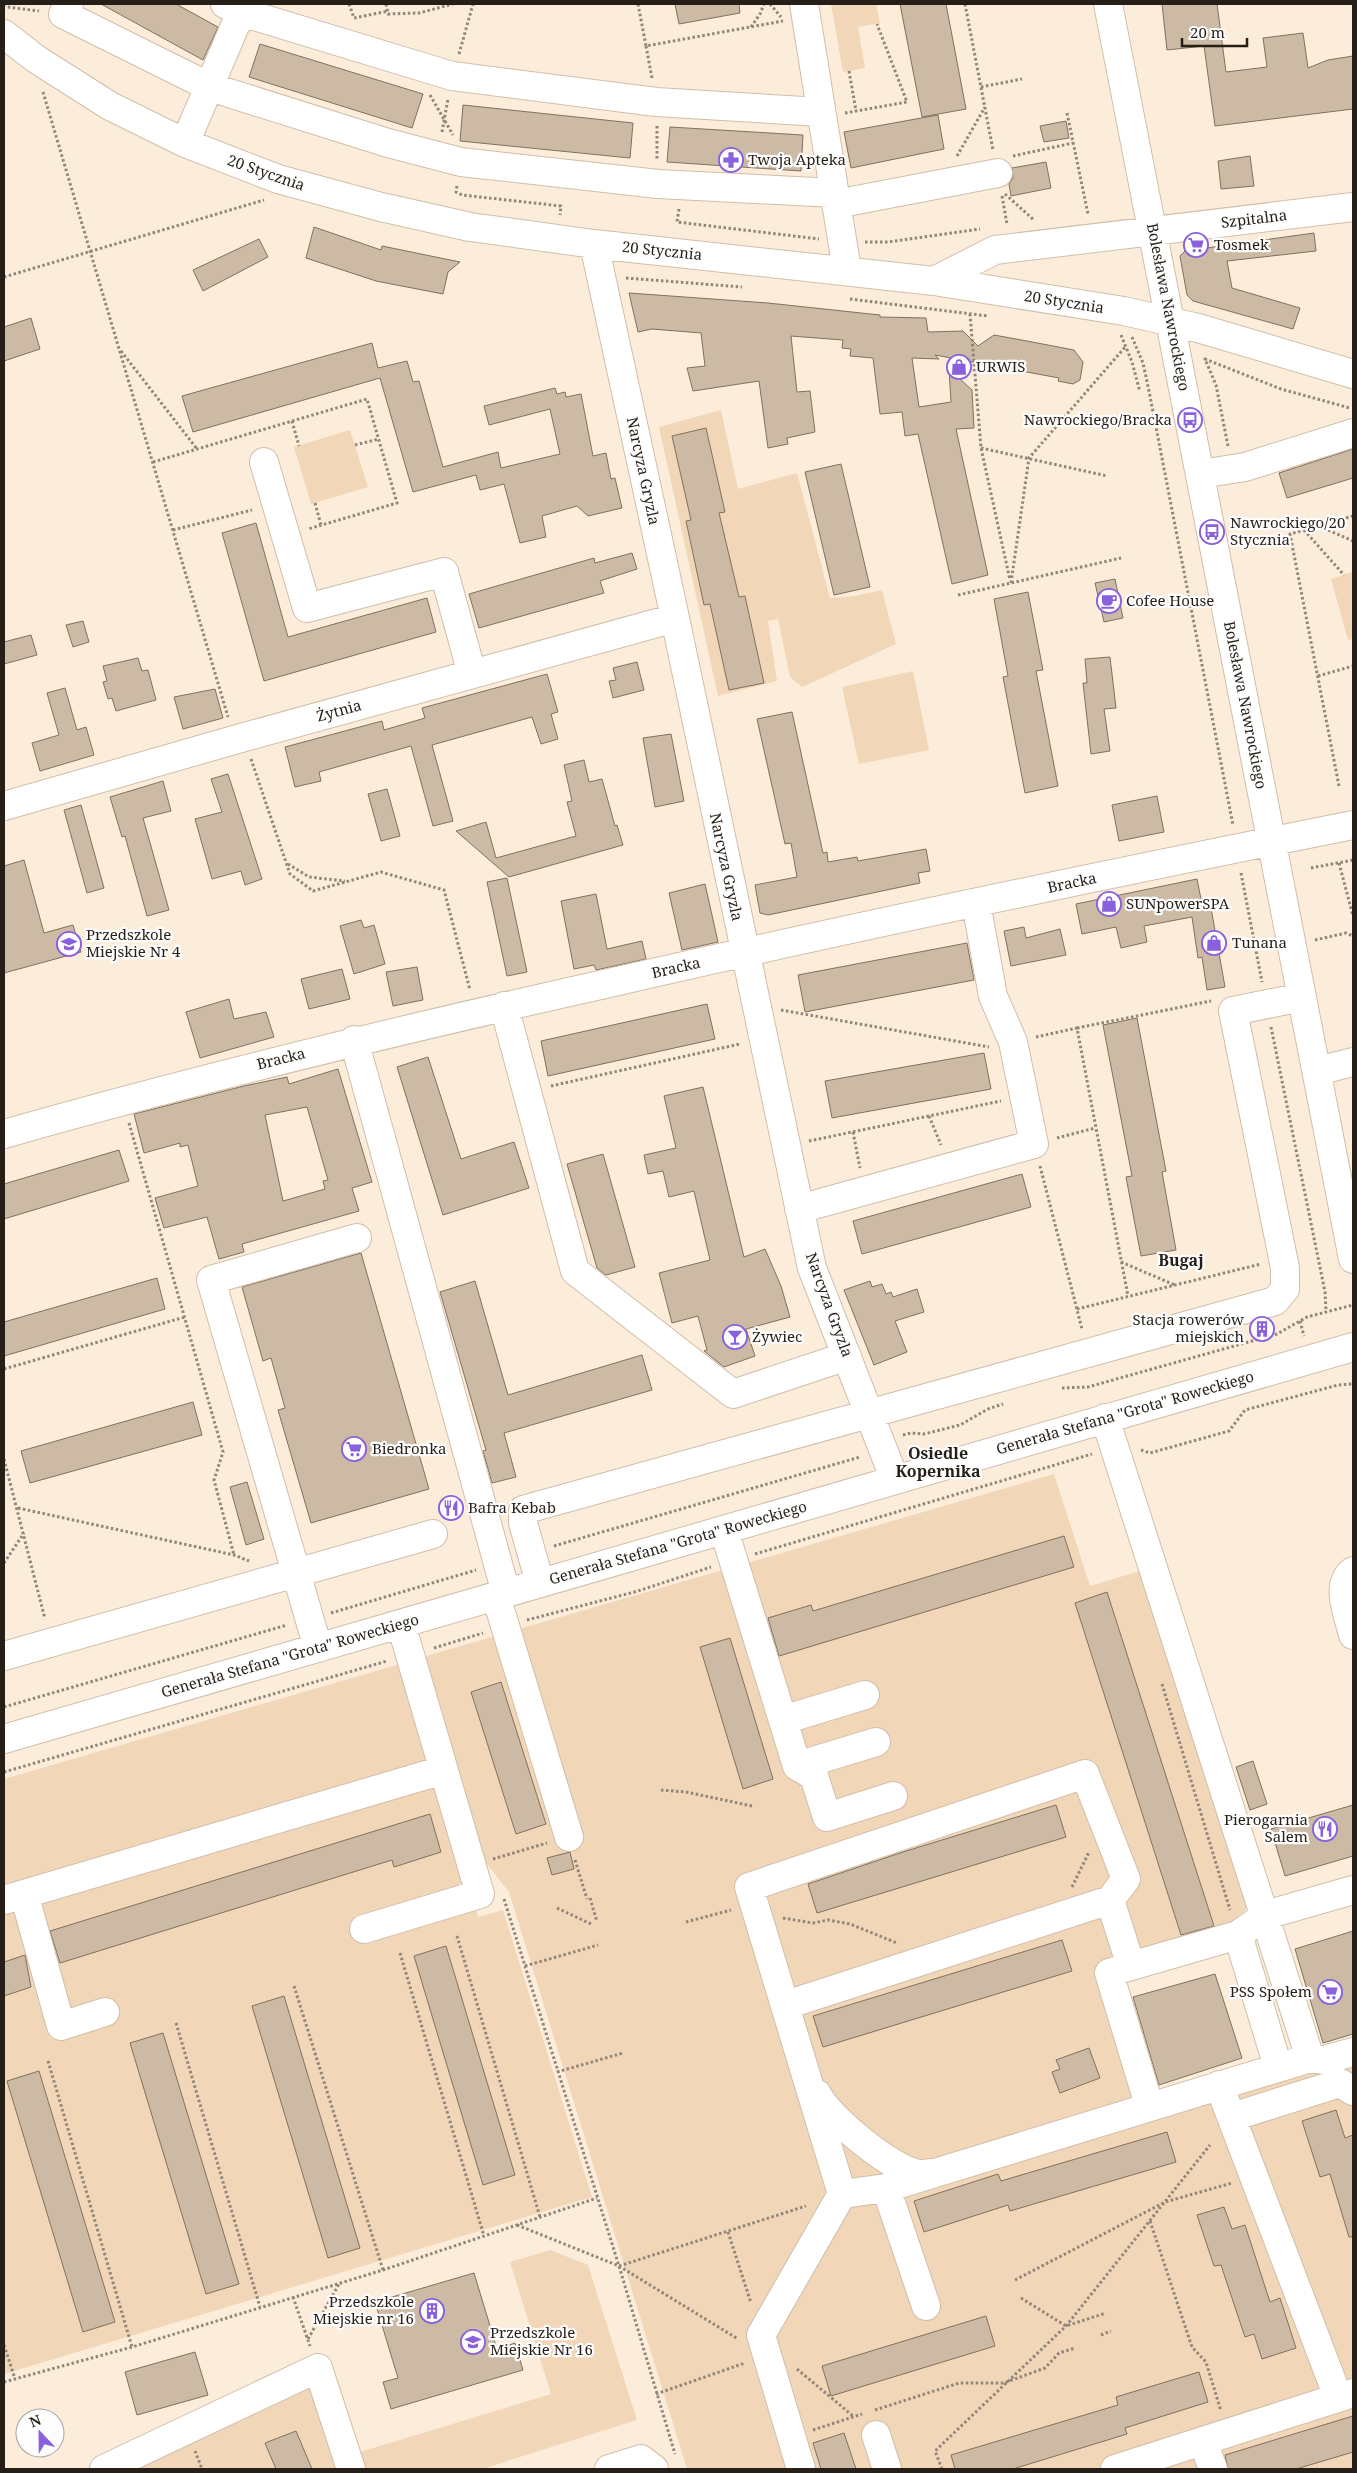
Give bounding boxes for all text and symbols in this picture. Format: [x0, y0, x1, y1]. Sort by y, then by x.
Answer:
scale bar [1182, 15, 1247, 47]
text: 20 m [1190, 22, 1225, 42]
pharmacy icon: Twoja Apteka [718, 147, 744, 173]
street label: 20 Stycznia [225, 149, 308, 195]
place label: Twoja Apteka [748, 149, 846, 169]
street label: Szpitalna [1220, 204, 1288, 232]
street label: Bolesława Nawrockiego [1143, 221, 1195, 393]
supermarket icon: Tosmek [1183, 232, 1209, 258]
place label: Tosmek [1214, 234, 1269, 254]
street label: 20 Stycznia [621, 236, 703, 264]
street label: 20 Stycznia [1023, 285, 1106, 317]
shop icon: URWIS [946, 354, 972, 380]
place label: URWIS [976, 356, 1026, 376]
bus stop icon: Nawrockiego/Bracka [1177, 407, 1203, 433]
place label: Nawrockiego/Bracka [1024, 409, 1172, 429]
street label: Narcyza Gryzla [623, 415, 665, 527]
place label: Nawrockiego/20 Stycznia [1230, 512, 1345, 549]
bus stop icon: Nawrockiego/20 Stycznia [1199, 519, 1225, 545]
cafe icon: Cofee House [1096, 588, 1122, 614]
place label: Cofee House [1126, 590, 1214, 610]
street label: Bolesława Nawrockiego [1220, 619, 1272, 791]
street label: Żytnia [314, 694, 363, 726]
street label: Narcyza Gryzla [706, 811, 748, 923]
street label: Bracka [1045, 867, 1098, 897]
shop icon: SUNpowerSPA [1096, 891, 1122, 917]
place label: SUNpowerSPA [1126, 893, 1230, 913]
place label: Przedszkole Miejskie Nr 4 [86, 924, 181, 961]
shop icon: Tunana [1201, 930, 1227, 956]
school or university icon: Przedszkole Miejskie Nr 4 [56, 931, 82, 957]
place label: Tunana [1232, 932, 1287, 952]
street label: Bracka [649, 952, 702, 982]
street label: Bracka [254, 1042, 307, 1074]
district label: Bugaj [1158, 1249, 1204, 1271]
street label: Narcyza Gryzla [802, 1250, 858, 1360]
place label: Stacja rowerów miejskich [1133, 1309, 1244, 1346]
building icon: Stacja rowerów miejskich [1249, 1316, 1275, 1342]
bar icon: Żywiec [722, 1324, 748, 1350]
place label: Żywiec [752, 1326, 803, 1346]
street label: Generała Stefana "Grota" Roweckiego [994, 1366, 1256, 1458]
supermarket icon: Biedronka [341, 1436, 367, 1462]
place label: Biedronka [372, 1438, 446, 1458]
district label: Osiedle Kopernika [895, 1442, 981, 1482]
restaurant icon: Bafra Kebab [438, 1495, 464, 1521]
street label: Generała Stefana "Grota" Roweckiego [547, 1496, 809, 1588]
place label: Bafra Kebab [468, 1497, 556, 1517]
street label: Generała Stefana "Grota" Roweckiego [159, 1609, 421, 1701]
place label: Pierogarnia Salem [1224, 1809, 1308, 1846]
restaurant icon: Pierogarnia Salem [1312, 1816, 1338, 1842]
supermarket icon: PSS Społem [1317, 1979, 1343, 2005]
place label: PSS Społem [1230, 1981, 1312, 2001]
place label: Przedszkole Miejskie nr 16 [313, 2291, 414, 2328]
building icon: Przedszkole Miejskie nr 16 [419, 2298, 445, 2324]
place label: Przedszkole Miejskie Nr 16 [490, 2322, 593, 2359]
school or university icon: Przedszkole Miejskie Nr 16 [460, 2329, 486, 2355]
north arrow [15, 2408, 65, 2458]
text: N [26, 2410, 44, 2431]

